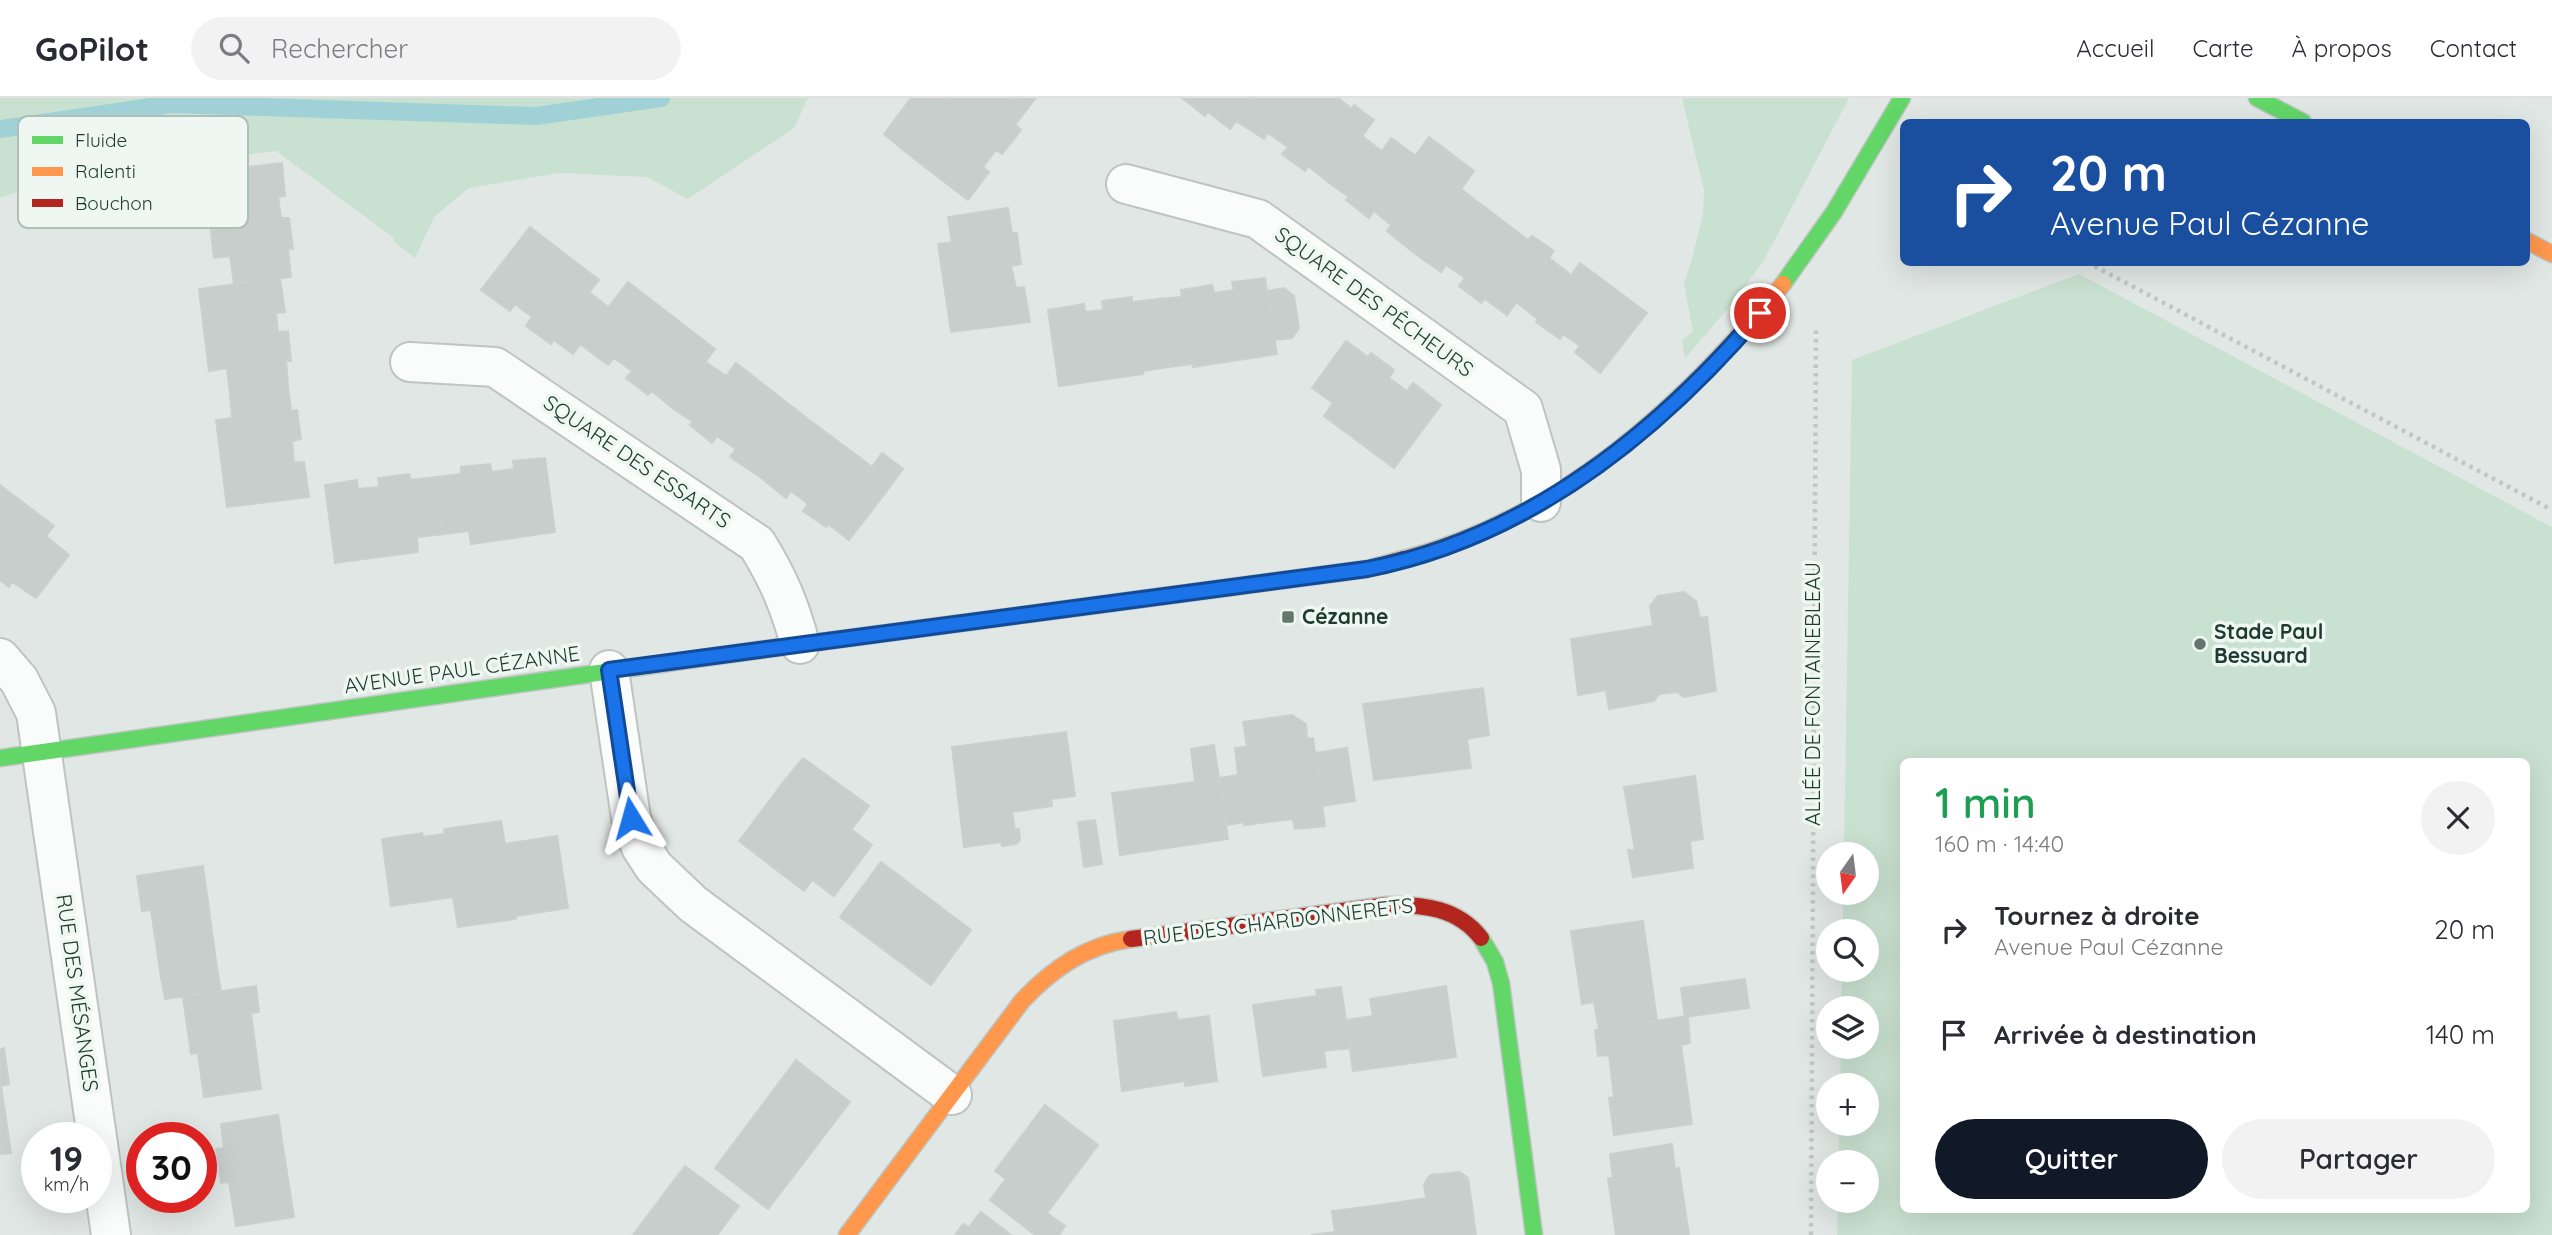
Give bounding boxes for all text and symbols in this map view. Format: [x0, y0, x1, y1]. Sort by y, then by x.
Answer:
search box [191, 17, 681, 80]
text: GoPilot [35, 28, 149, 69]
icon: search [215, 29, 253, 67]
text: Rechercher [271, 32, 408, 65]
text: Accueil [2076, 33, 2155, 63]
text: Carte [2193, 33, 2254, 63]
text: À propos [2292, 33, 2392, 63]
text: Contact [2430, 33, 2517, 63]
legend [18, 116, 248, 228]
text: Fluide [75, 128, 127, 152]
text: 20 m [2050, 142, 2167, 203]
icon: right [1935, 147, 2026, 238]
text: Ralenti [75, 159, 136, 183]
text: Bouchon [75, 191, 153, 215]
text: Avenue Paul Cézanne [2050, 203, 2369, 243]
street label: SQUARE DES PÊCHEURS [1270, 220, 1479, 382]
pin [1730, 283, 1790, 343]
icon: arrive [1741, 294, 1779, 332]
street label: SQUARE DES ESSARTS [539, 389, 736, 533]
street label: ALLÉE DE FONTAINEBLEAU [1799, 562, 1825, 826]
place label: Cézanne [1302, 603, 1388, 629]
marker: Cézanne [1280, 609, 1296, 625]
place label: Stade Paul Bessuard [2214, 618, 2323, 668]
marker: Stade Paul Bessuard [2192, 636, 2208, 652]
street label: AVENUE PAUL CÉZANNE [342, 640, 581, 698]
text: 1 min [1935, 776, 2036, 829]
position arrow [594, 781, 668, 855]
button: close [2421, 781, 2495, 855]
text: 160 m · 14:40 [1935, 829, 2064, 858]
north arrow [1816, 842, 1880, 905]
map controls [1816, 842, 1879, 1213]
street label: RUE DES MÉSANGES [51, 892, 105, 1093]
street label: RUE DES CHARDONNERETS [1141, 892, 1414, 950]
text: Tournez à droite [1994, 899, 2199, 932]
icon: right [1935, 911, 1973, 949]
text: 20 m [2434, 913, 2495, 946]
button: search [1816, 919, 1879, 982]
text: Avenue Paul Cézanne [1994, 932, 2223, 961]
button: layers [1816, 996, 1879, 1059]
icon: arrive [1935, 1016, 1973, 1054]
text: Arrivée à destination [1994, 1018, 2257, 1051]
text: 140 m [2426, 1018, 2495, 1051]
button: + [1816, 1073, 1879, 1136]
button: Quitter [1935, 1119, 2208, 1199]
button: Partager [2222, 1119, 2495, 1199]
speed limit sign: 30 [126, 1122, 217, 1213]
text: 19 [50, 1136, 83, 1180]
button: − [1816, 1150, 1879, 1213]
text: km/h [44, 1173, 89, 1196]

